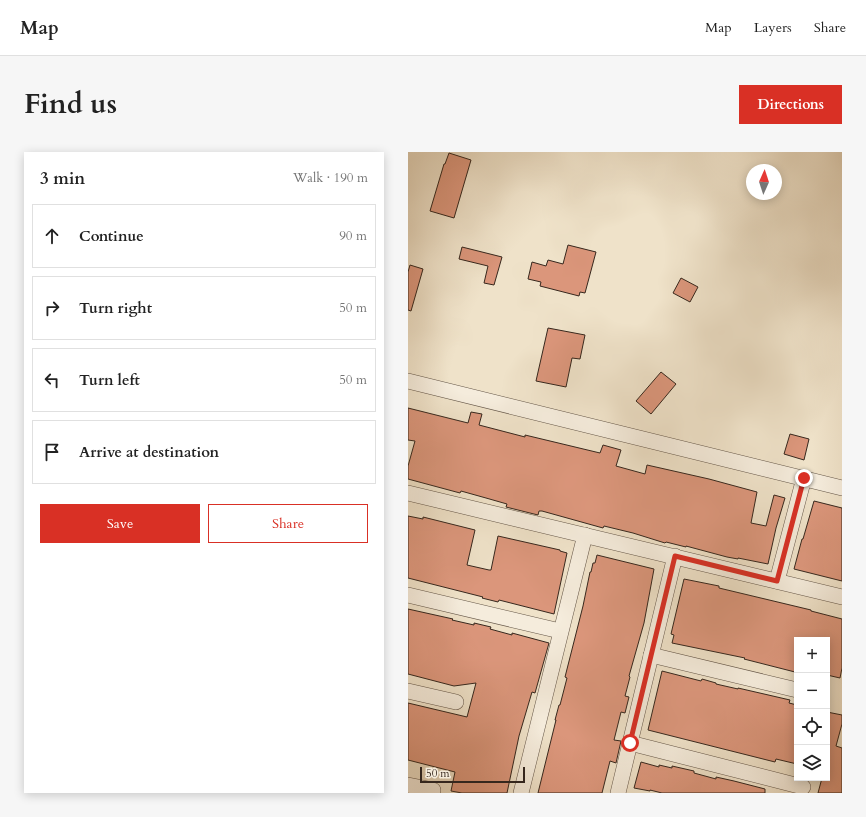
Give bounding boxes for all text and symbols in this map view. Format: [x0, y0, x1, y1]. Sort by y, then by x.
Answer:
text: Map [20, 15, 59, 41]
text: Map [705, 18, 732, 37]
text: Layers [754, 18, 792, 37]
text: Share [814, 18, 846, 37]
text: Find us [24, 85, 117, 123]
button: Directions [739, 85, 842, 124]
north arrow [746, 164, 782, 200]
text: 3 min [40, 167, 85, 190]
text: Walk · 190 m [293, 169, 368, 187]
icon: ahead [41, 225, 63, 247]
text: Continue [79, 226, 144, 246]
text: 90 m [339, 227, 367, 245]
icon: right [41, 297, 63, 319]
text: Turn right [79, 298, 152, 318]
text: 50 m [339, 299, 367, 317]
icon: left [41, 369, 63, 391]
text: Turn left [79, 370, 140, 390]
text: 50 m [339, 371, 367, 389]
icon: arrive [41, 441, 63, 463]
text: Arrive at destination [79, 442, 219, 462]
route end [795, 469, 813, 487]
button: Save [40, 504, 200, 543]
button: Share [208, 504, 368, 543]
map controls [794, 637, 830, 781]
button: + [794, 637, 830, 673]
button: − [794, 673, 830, 709]
button: locate [794, 709, 830, 745]
route start [621, 734, 639, 752]
button: layers [794, 745, 830, 781]
scale bar [420, 765, 525, 784]
text: 50 m [426, 766, 450, 781]

